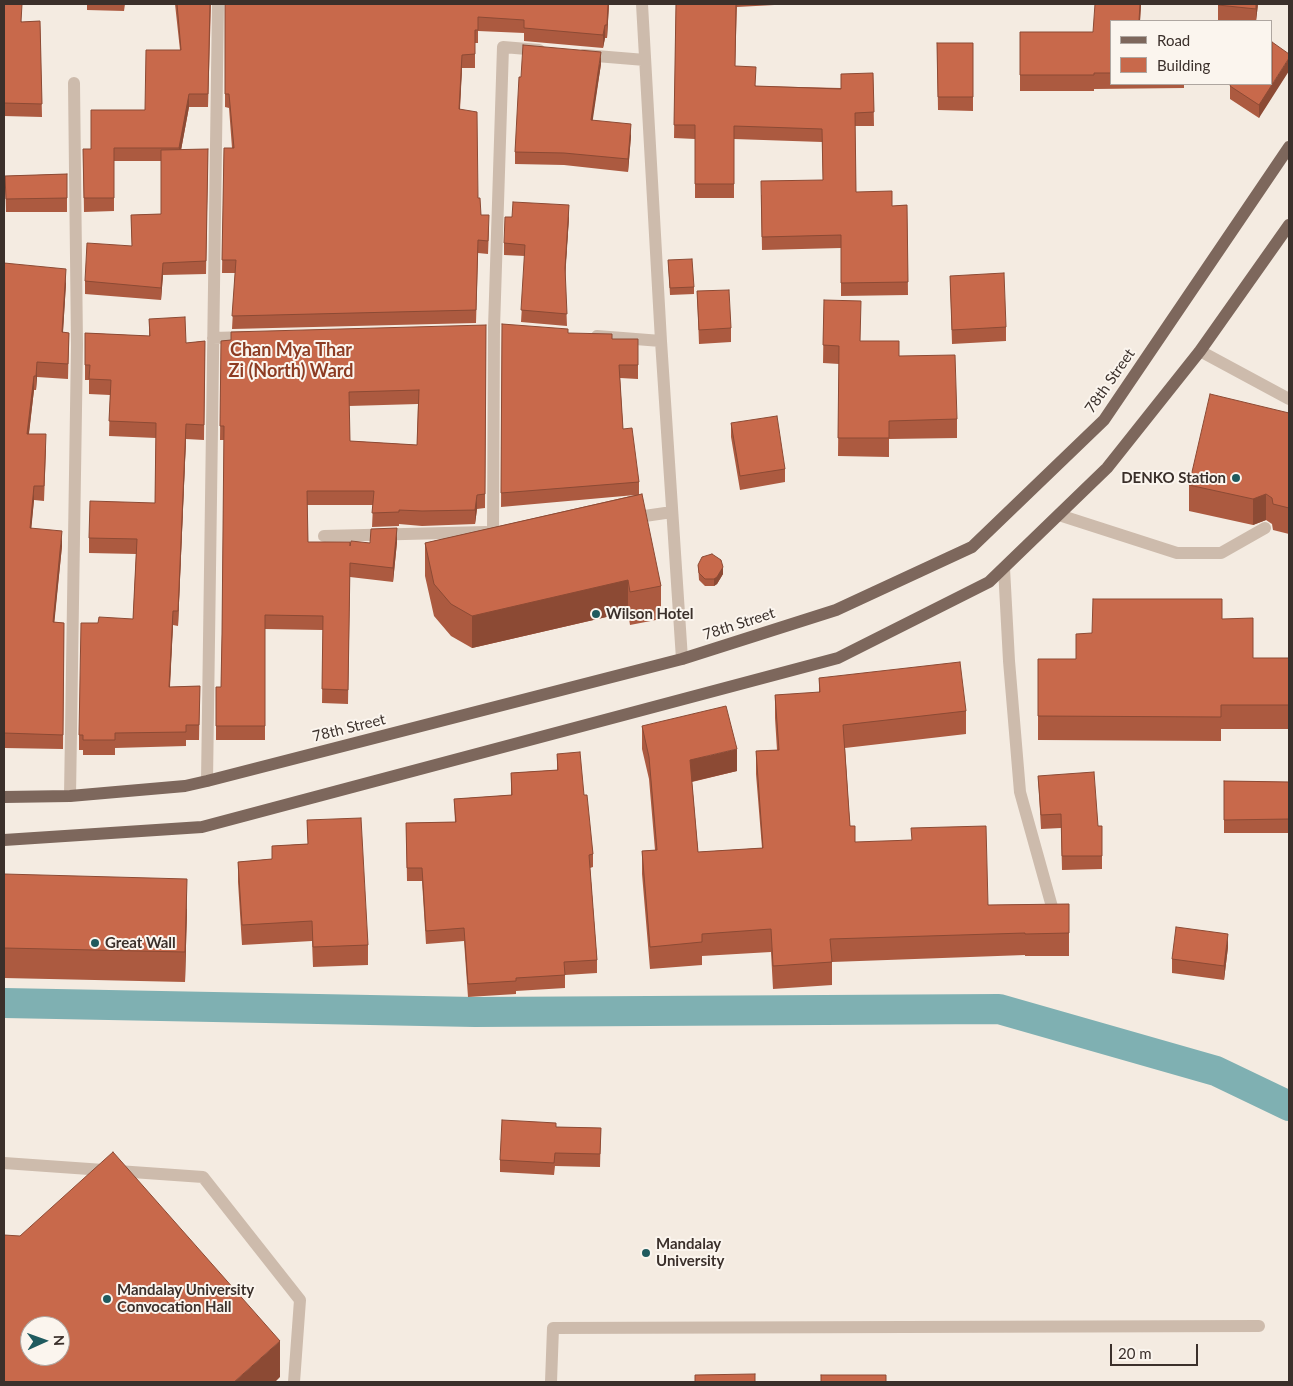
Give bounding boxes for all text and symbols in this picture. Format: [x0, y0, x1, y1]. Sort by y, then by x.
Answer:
legend [1110, 20, 1273, 85]
text: Road [1157, 31, 1190, 49]
text: Building [1157, 56, 1210, 74]
district label: Chan Mya Thar Zi (North) Ward [229, 339, 353, 382]
street label: 78th Street [1081, 345, 1139, 417]
place label: DENKO Station [1121, 469, 1226, 487]
marker: DENKO Station [1230, 472, 1242, 484]
street label: 78th Street [701, 604, 777, 644]
place label: Wilson Hotel [606, 605, 694, 623]
marker: Wilson Hotel [590, 608, 602, 620]
street label: 78th Street [311, 710, 387, 746]
place label: Great Wall [105, 934, 176, 952]
marker: Great Wall [89, 937, 101, 949]
place label: Mandalay University [656, 1235, 724, 1270]
marker: Mandalay University [640, 1247, 652, 1259]
place label: Mandalay University Convocation Hall [117, 1281, 254, 1316]
marker: Mandalay University Convocation Hall [101, 1293, 113, 1305]
north arrow [20, 1316, 70, 1366]
scale bar [1113, 1334, 1200, 1366]
text: N [51, 1335, 68, 1346]
text: 20 m [1118, 1344, 1152, 1362]

